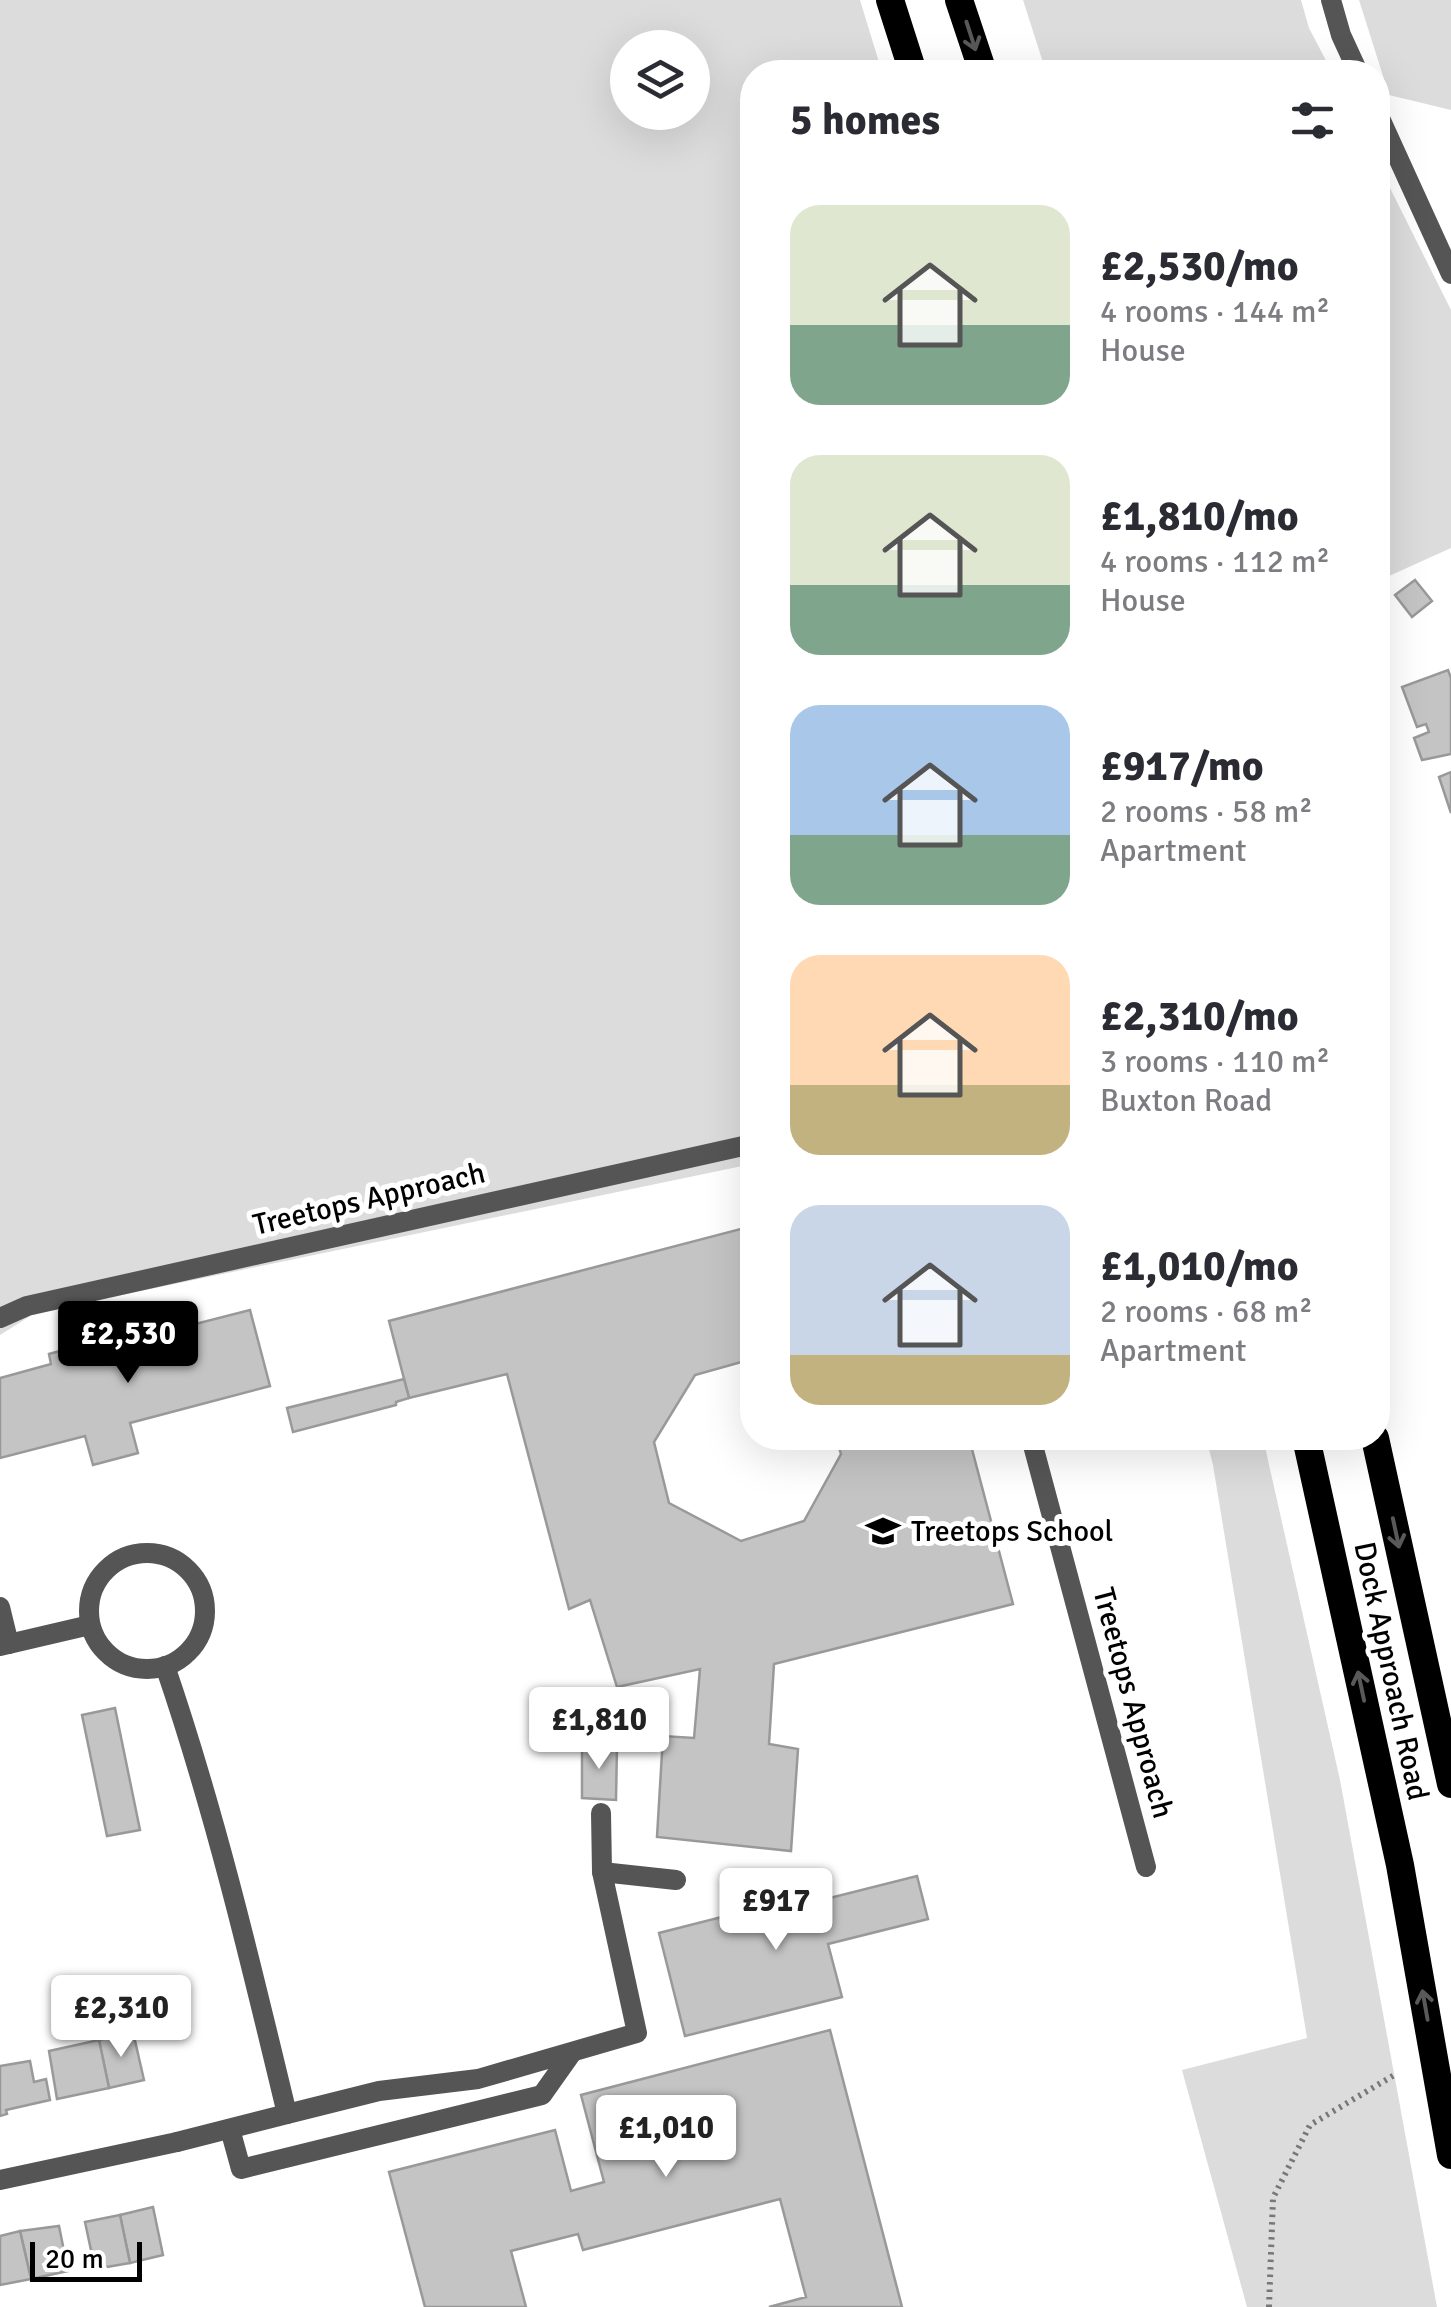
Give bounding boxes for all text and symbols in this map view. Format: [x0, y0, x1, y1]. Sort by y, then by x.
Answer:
one-way arrow [963, 20, 981, 52]
map controls [610, 30, 710, 130]
button: layers [610, 30, 710, 130]
icon: filters [1285, 93, 1340, 148]
text: 5 homes [790, 95, 940, 146]
text: £2,530/mo [1100, 241, 1299, 292]
icon: home [870, 245, 990, 365]
text: 4 rooms · 144 m² [1100, 292, 1330, 331]
text: House [1100, 331, 1186, 370]
text: £1,810/mo [1100, 491, 1299, 542]
icon: home [870, 495, 990, 615]
text: 4 rooms · 112 m² [1100, 542, 1330, 581]
text: House [1100, 581, 1186, 620]
text: £917/mo [1100, 741, 1264, 792]
icon: home [870, 745, 990, 865]
text: 2 rooms · 58 m² [1100, 792, 1313, 831]
text: Apartment [1100, 831, 1247, 870]
text: £2,310/mo [1100, 991, 1299, 1042]
icon: home [870, 995, 990, 1115]
text: 3 rooms · 110 m² [1100, 1042, 1330, 1081]
text: Buxton Road [1100, 1081, 1272, 1120]
street label: Treetops Approach [249, 1154, 489, 1244]
text: £1,010/mo [1100, 1241, 1299, 1292]
icon: home [870, 1245, 990, 1365]
text: 2 rooms · 68 m² [1100, 1292, 1313, 1331]
pin: £2,530 [47, 1301, 209, 1386]
text: £2,530 [80, 1314, 176, 1353]
text: Apartment [1100, 1331, 1247, 1370]
school or university icon: Treetops School [864, 1512, 902, 1550]
place label: Treetops School [911, 1513, 1113, 1550]
one-way arrow [1388, 1516, 1407, 1548]
street label: Dock Approach Road [1346, 1538, 1436, 1804]
street label: Treetops Approach [1084, 1584, 1182, 1822]
one-way arrow [1351, 1671, 1370, 1703]
pin: £1,810 [518, 1687, 680, 1772]
text: £1,810 [551, 1700, 647, 1739]
pin: £917 [717, 1868, 835, 1953]
text: £917 [741, 1881, 811, 1920]
pin: £2,310 [40, 1975, 202, 2060]
text: £2,310 [73, 1988, 169, 2027]
one-way arrow [1415, 1989, 1434, 2022]
pin: £1,010 [585, 2095, 747, 2180]
text: £1,010 [618, 2108, 714, 2147]
scale bar [30, 2237, 142, 2282]
text: 20 m [45, 2242, 104, 2276]

